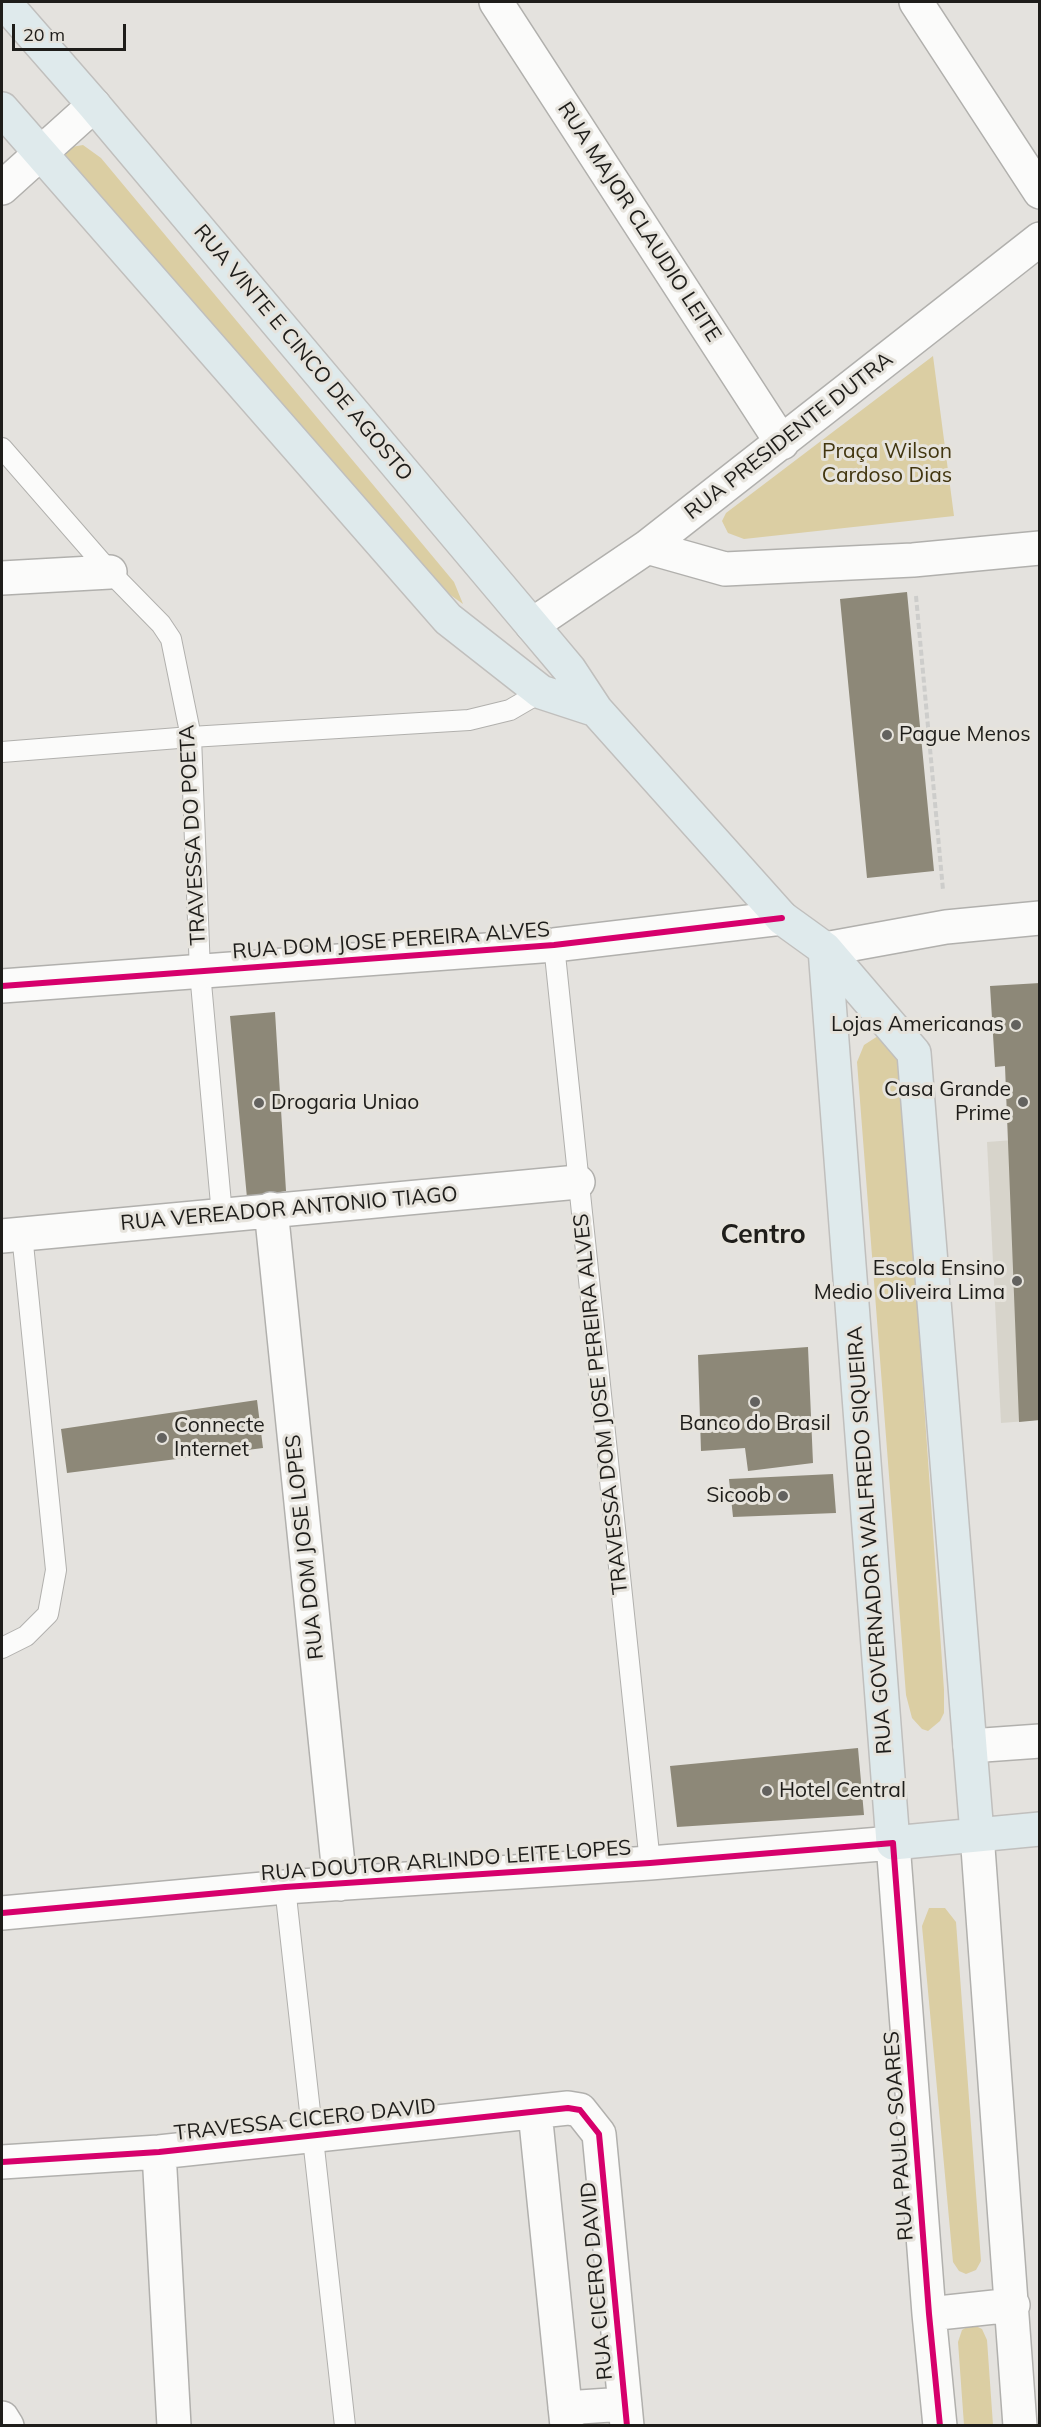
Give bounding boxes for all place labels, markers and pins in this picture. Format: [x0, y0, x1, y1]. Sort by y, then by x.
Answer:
place label: Pague Menos [899, 722, 1031, 748]
marker: Pague Menos [880, 728, 894, 742]
place label: Lojas Americanas [831, 1012, 1004, 1038]
marker: Lojas Americanas [1009, 1018, 1023, 1032]
place label: Casa Grande Prime [884, 1077, 1011, 1127]
place label: Drogaria Uniao [271, 1090, 419, 1116]
marker: Casa Grande Prime [1016, 1095, 1030, 1109]
marker: Drogaria Uniao [252, 1096, 266, 1110]
place label: Escola Ensino Medio Oliveira Lima [814, 1256, 1005, 1306]
marker: Escola Ensino Medio Oliveira Lima [1010, 1274, 1024, 1288]
marker: Banco do Brasil [748, 1395, 762, 1409]
place label: Banco do Brasil [679, 1411, 831, 1437]
place label: Connecte Internet [174, 1413, 265, 1463]
marker: Connecte Internet [155, 1431, 169, 1445]
place label: Sicoob [706, 1483, 771, 1509]
marker: Sicoob [776, 1489, 790, 1503]
place label: Hotel Central [779, 1778, 906, 1804]
marker: Hotel Central [760, 1784, 774, 1798]

